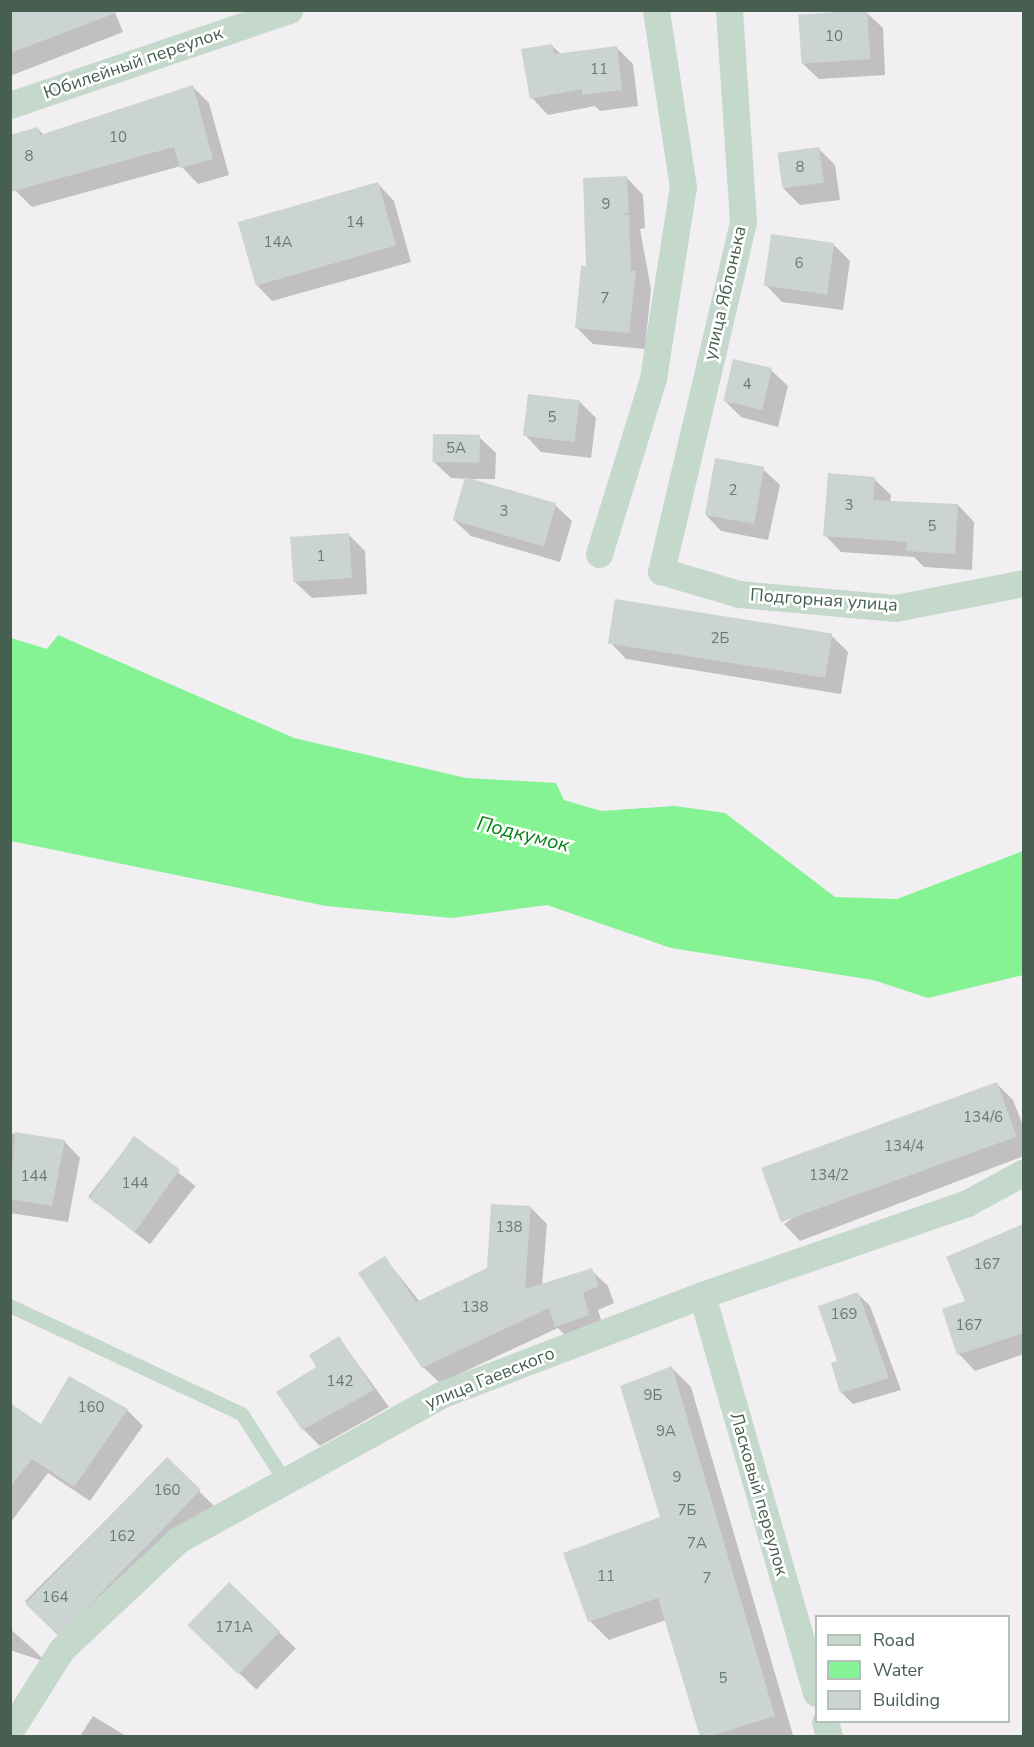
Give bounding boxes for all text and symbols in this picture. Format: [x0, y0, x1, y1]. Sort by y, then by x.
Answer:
street label: Юбилейный переулок [41, 22, 225, 104]
house number: 10 [825, 28, 843, 46]
house number: 11 [590, 61, 608, 79]
house number: 10 [109, 129, 127, 147]
house number: 8 [25, 148, 33, 166]
house number: 8 [796, 159, 804, 177]
house number: 9 [602, 196, 610, 214]
house number: 14 [346, 214, 364, 232]
street label: улица Яблонька [699, 224, 751, 362]
house number: 14А [264, 234, 292, 252]
house number: 6 [795, 255, 803, 273]
house number: 7 [601, 290, 609, 308]
house number: 4 [743, 376, 751, 394]
house number: 5 [548, 409, 556, 427]
house number: 5А [446, 440, 466, 458]
house number: 2 [729, 482, 737, 500]
house number: 3 [845, 497, 853, 515]
house number: 3 [500, 503, 508, 521]
house number: 5 [928, 518, 936, 536]
house number: 1 [317, 548, 325, 566]
street label: Подгорная улица [749, 584, 899, 616]
house number: 2Б [711, 630, 729, 648]
water label: Подкумок [474, 811, 572, 857]
house number: 134/6 [963, 1109, 1003, 1127]
house number: 134/4 [884, 1138, 924, 1156]
house number: 134/2 [809, 1167, 849, 1185]
house number: 144 [21, 1168, 47, 1186]
house number: 144 [122, 1175, 148, 1193]
house number: 138 [496, 1219, 522, 1237]
house number: 167 [974, 1256, 1000, 1274]
house number: 138 [462, 1299, 488, 1317]
house number: 169 [831, 1306, 857, 1324]
house number: 167 [956, 1317, 982, 1335]
street label: улица Гаевского [422, 1342, 558, 1414]
house number: 142 [327, 1373, 353, 1391]
house number: 9Б [644, 1387, 662, 1405]
house number: 160 [78, 1399, 104, 1417]
street label: Ласковый переулок [725, 1410, 793, 1578]
house number: 9А [656, 1423, 676, 1441]
house number: 9 [673, 1469, 681, 1487]
house number: 160 [154, 1482, 180, 1500]
house number: 7Б [678, 1502, 696, 1520]
house number: 162 [109, 1528, 135, 1546]
house number: 7А [687, 1535, 707, 1553]
house number: 11 [597, 1568, 615, 1586]
house number: 7 [703, 1570, 711, 1588]
house number: 164 [42, 1589, 68, 1607]
legend [815, 1615, 1010, 1723]
house number: 171А [215, 1619, 253, 1637]
text: Road [873, 1628, 915, 1652]
text: Water [873, 1658, 924, 1682]
house number: 5 [719, 1670, 727, 1688]
text: Building [873, 1688, 940, 1712]

